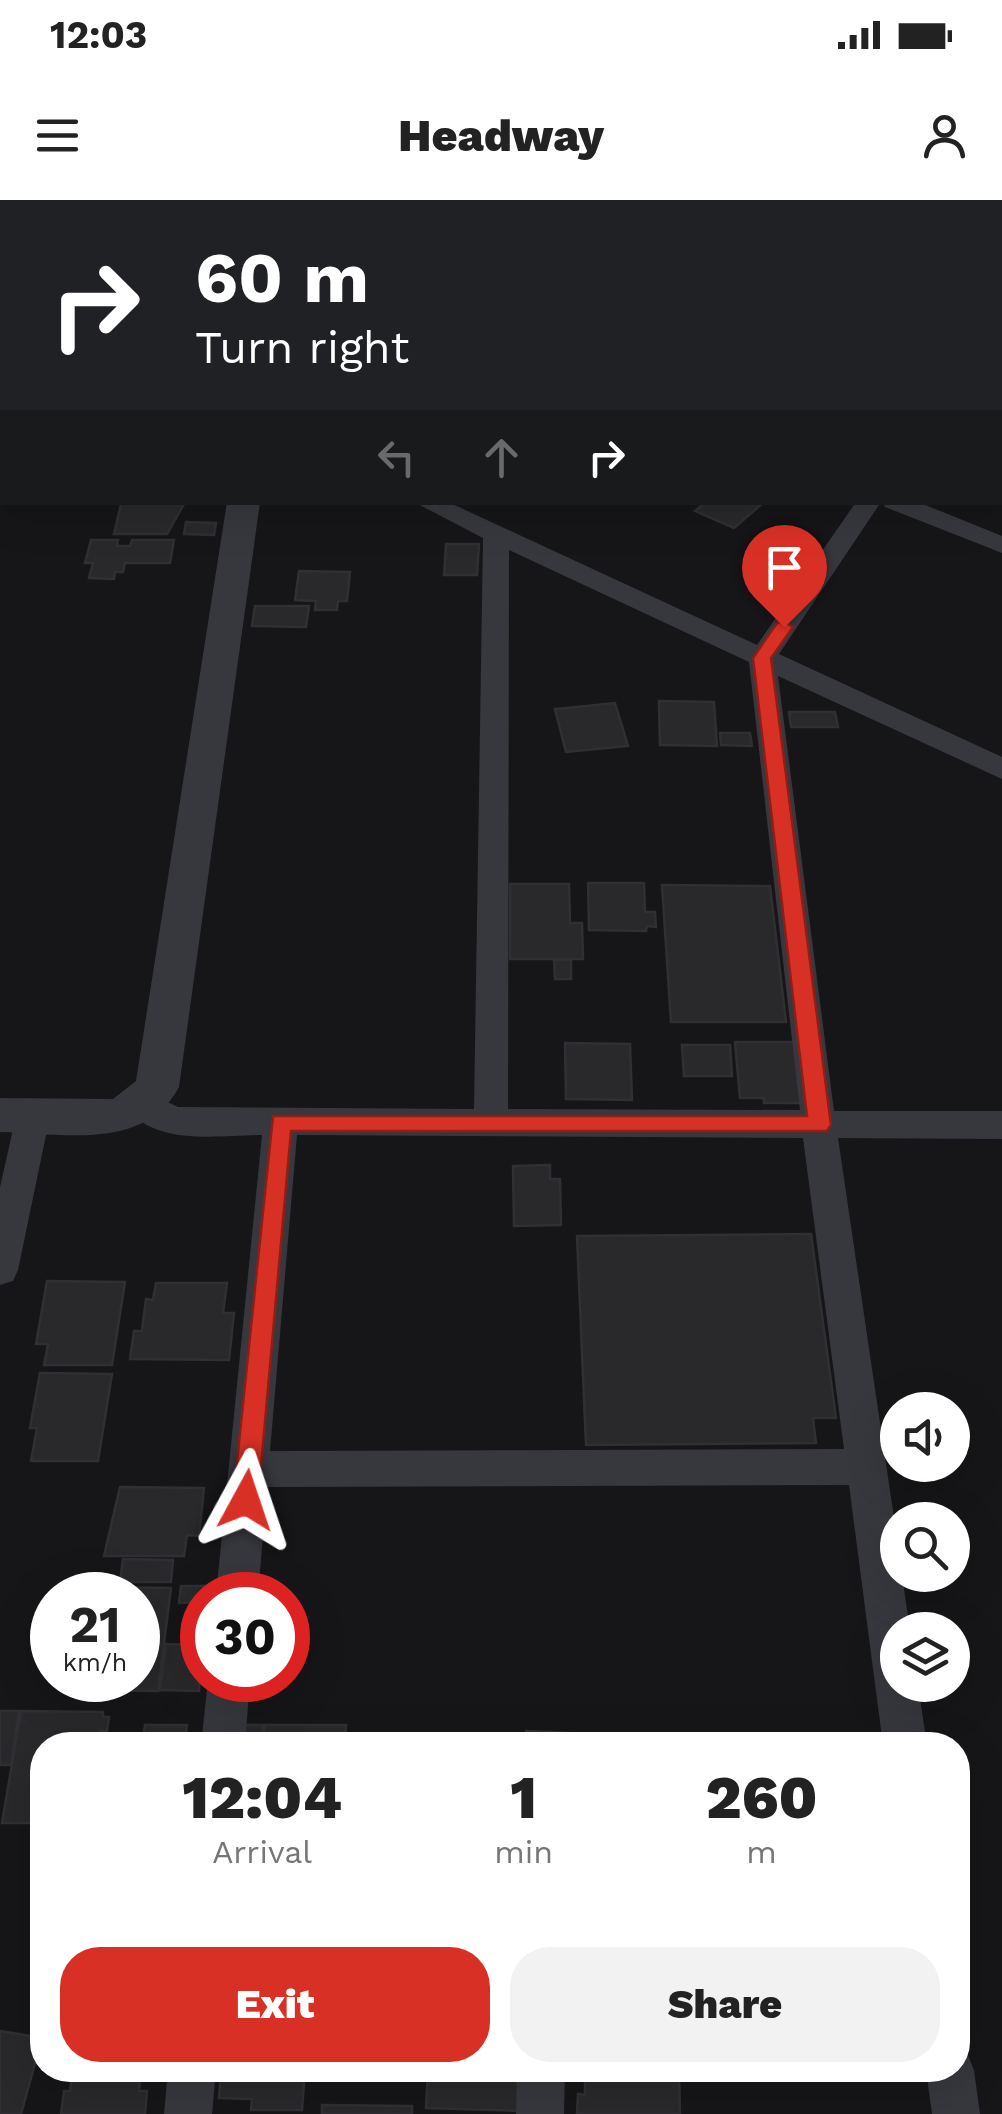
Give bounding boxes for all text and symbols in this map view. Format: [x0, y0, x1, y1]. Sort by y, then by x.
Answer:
text: 12:03 [50, 13, 147, 57]
icon: menu [30, 108, 85, 163]
icon: person [917, 108, 972, 163]
text: Headway [398, 109, 604, 162]
text: 60 m [195, 237, 369, 319]
icon: right [30, 240, 160, 370]
text: Turn right [195, 321, 409, 374]
icon: left [369, 430, 424, 485]
icon: ahead [474, 430, 529, 485]
icon: right [579, 430, 634, 485]
pin [742, 525, 827, 628]
icon: arrive [757, 540, 812, 595]
map controls [880, 1392, 970, 1702]
button: sound [880, 1392, 970, 1482]
position arrow [194, 1448, 298, 1552]
button: search [880, 1502, 970, 1592]
speed limit sign: 30 [180, 1572, 310, 1702]
text: 21 [69, 1595, 121, 1654]
button: layers [880, 1612, 970, 1702]
text: km/h [63, 1648, 127, 1677]
text: 12:04 [182, 1762, 342, 1833]
text: 1 [510, 1762, 537, 1833]
text: 260 [705, 1762, 818, 1833]
text: Arrival [212, 1833, 312, 1871]
text: min [494, 1833, 553, 1871]
text: m [746, 1833, 777, 1871]
button: Exit [60, 1947, 490, 2062]
button: Share [510, 1947, 940, 2062]

